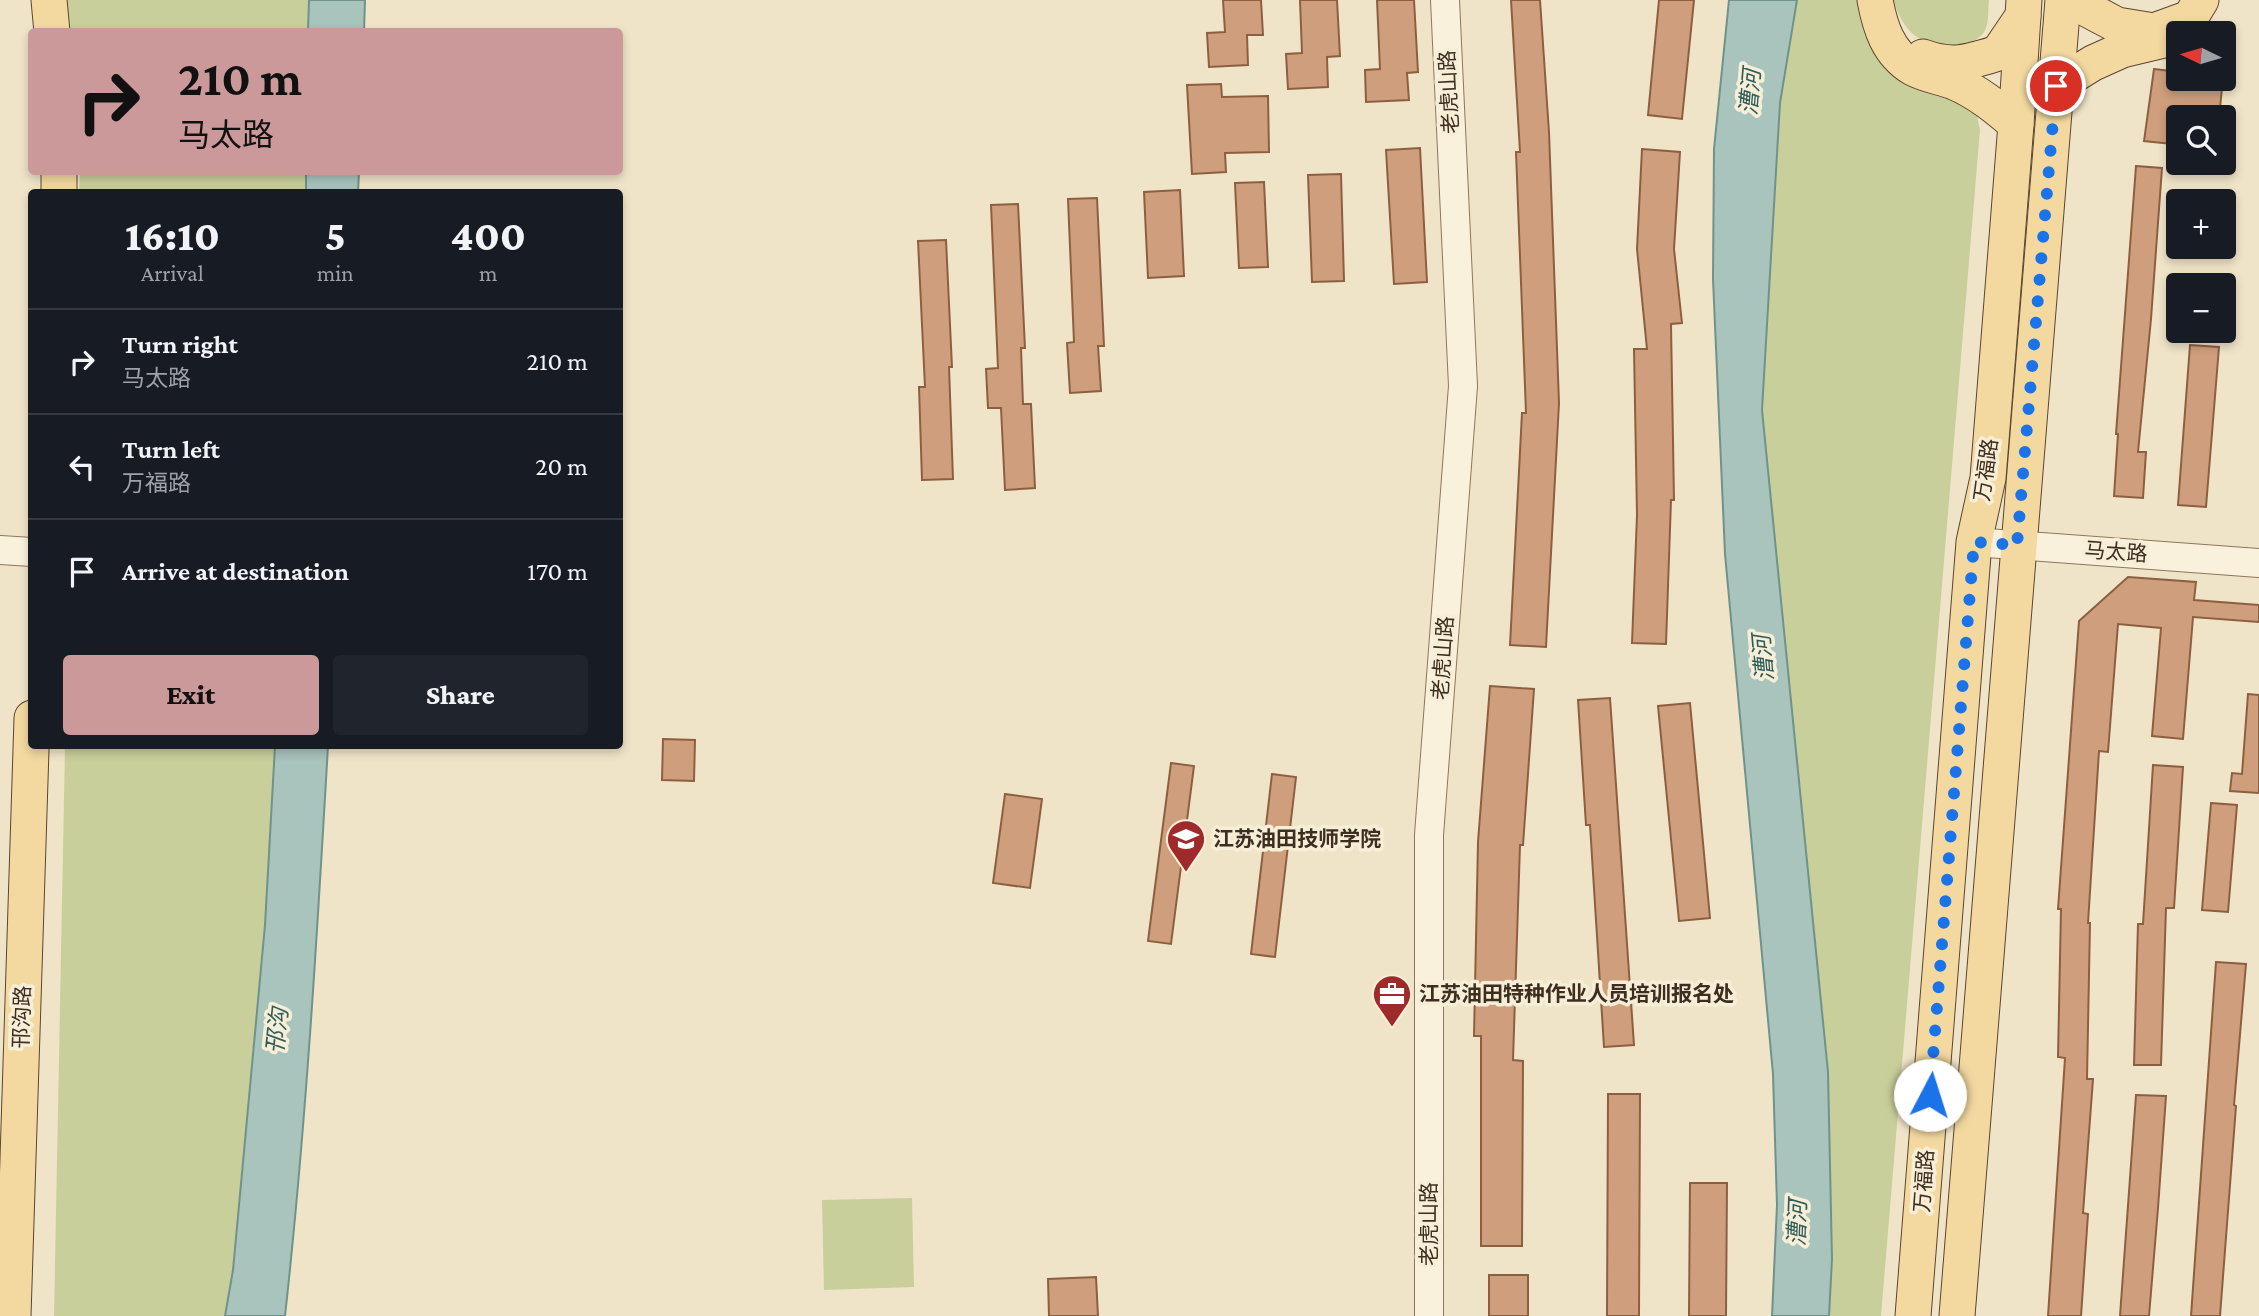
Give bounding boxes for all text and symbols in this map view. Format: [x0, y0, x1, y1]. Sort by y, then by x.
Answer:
north arrow [2166, 21, 2236, 91]
map controls [2166, 21, 2236, 343]
street label: 老虎山路 [1435, 49, 1463, 135]
text: 210 m [178, 51, 302, 106]
icon: right [63, 56, 154, 147]
pin [2026, 56, 2086, 116]
water label: 漕河 [1735, 64, 1765, 116]
icon: arrive [2037, 67, 2075, 105]
button: search [2166, 105, 2236, 175]
text: 马太路 [178, 117, 274, 153]
button: + [2166, 189, 2236, 259]
text: 16:10 [125, 212, 220, 259]
text: 5 [325, 212, 346, 259]
text: 400 [451, 212, 526, 259]
text: Arrival [141, 260, 204, 286]
text: min [317, 260, 354, 286]
text: m [479, 260, 498, 286]
button: − [2166, 273, 2236, 343]
text: Turn right [122, 330, 238, 359]
icon: right [63, 343, 101, 381]
text: 210 m [527, 347, 588, 376]
text: 马太路 [122, 365, 191, 391]
text: Turn left [122, 435, 220, 464]
street label: 万福路 [1970, 437, 2002, 503]
icon: left [63, 448, 101, 486]
text: 20 m [535, 452, 588, 481]
text: 万福路 [122, 470, 191, 496]
street label: 马太路 [2084, 538, 2148, 566]
icon: arrive [63, 553, 101, 591]
text: Arrive at destination [122, 557, 349, 586]
text: 170 m [527, 557, 588, 586]
street label: 老虎山路 [1428, 615, 1458, 701]
water label: 漕河 [1748, 630, 1778, 682]
button: Exit [63, 655, 319, 735]
button: Share [333, 655, 588, 735]
school or university icon: 江苏油田技师学院 [1165, 818, 1207, 873]
place label: 江苏油田技师学院 [1213, 827, 1381, 851]
office icon: 江苏油田特种作业人员培训报名处 [1371, 973, 1413, 1028]
place label: 江苏油田特种作业人员培训报名处 [1419, 982, 1734, 1006]
street label: 邗沟路 [9, 985, 35, 1049]
water label: 邗沟 [262, 1004, 293, 1055]
position arrow [1893, 1058, 1967, 1132]
street label: 万福路 [1910, 1149, 1938, 1213]
street label: 老虎山路 [1417, 1182, 1441, 1266]
water label: 漕河 [1783, 1196, 1811, 1246]

